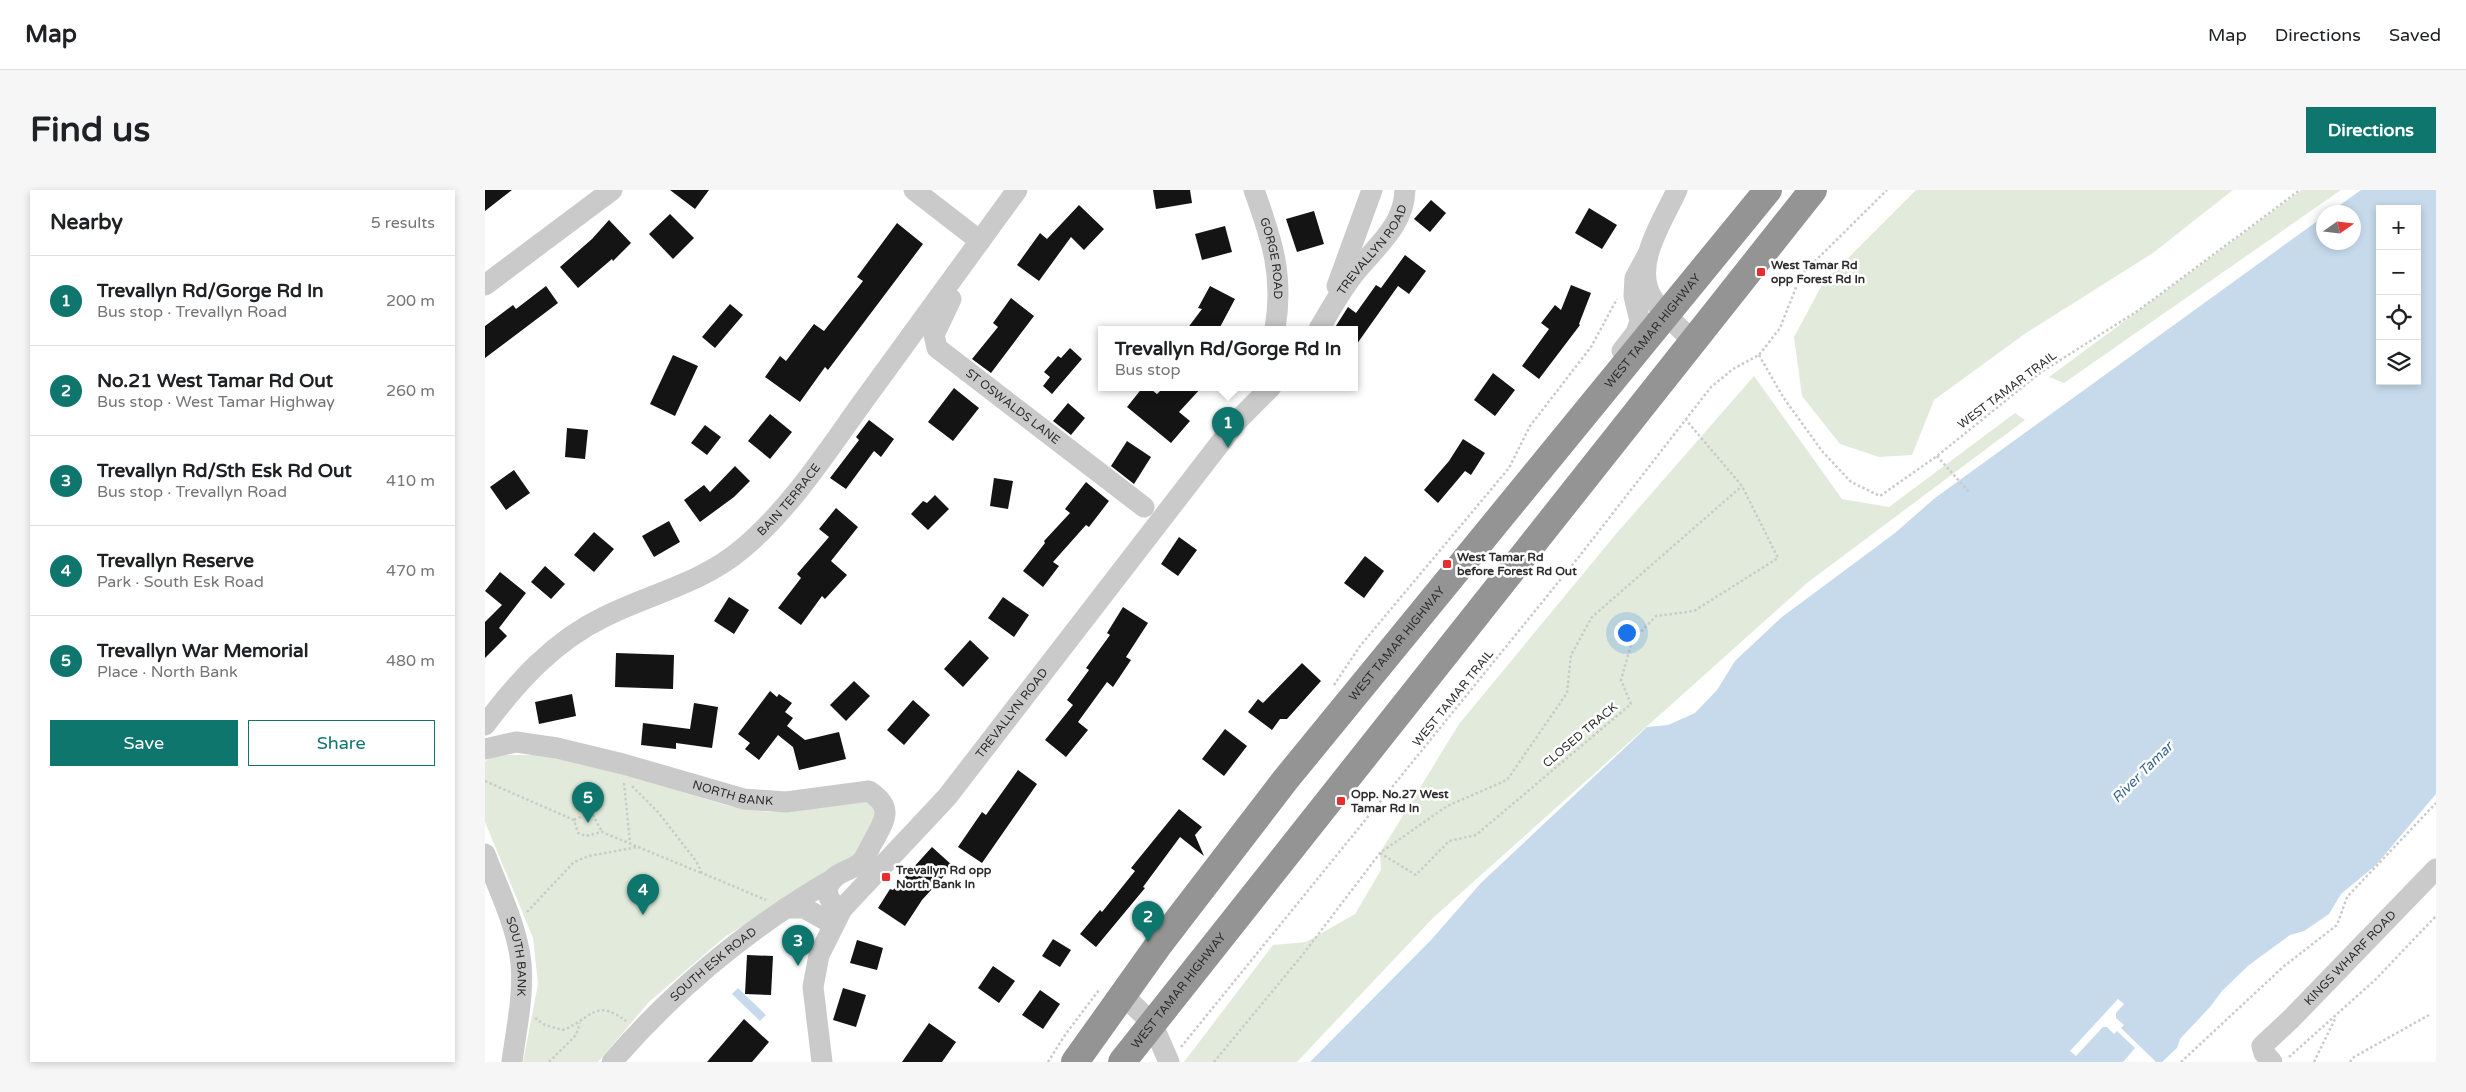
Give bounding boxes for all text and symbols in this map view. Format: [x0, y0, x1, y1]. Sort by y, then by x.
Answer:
text: Map [25, 20, 77, 49]
text: Map [2208, 24, 2247, 46]
text: Directions [2275, 24, 2361, 46]
text: Saved [2389, 24, 2441, 46]
button: Directions [2306, 107, 2436, 153]
text: Find us [30, 109, 150, 151]
street label: TREVALLYN ROAD [1334, 203, 1410, 297]
north arrow [2316, 205, 2361, 250]
map controls [2376, 205, 2421, 385]
button: + [2376, 205, 2421, 250]
text: Nearby [50, 210, 123, 235]
text: 5 results [371, 213, 435, 233]
street label: GORGE ROAD [1257, 216, 1285, 299]
button: − [2376, 250, 2421, 295]
place label: West Tamar Rd opp Forest Rd In [1771, 258, 1865, 287]
marker: West Tamar Rd opp Forest Rd In [1755, 266, 1767, 278]
street label: WEST TAMAR HIGHWAY [1602, 271, 1704, 391]
text: Trevallyn Rd/Gorge Rd In [97, 280, 324, 302]
text: 1 [61, 291, 71, 311]
text: 200 m [386, 291, 435, 311]
button: locate [2376, 295, 2421, 340]
text: Bus stop · Trevallyn Road [97, 302, 287, 322]
popup [1098, 326, 1358, 391]
text: Trevallyn Rd/Gorge Rd In [1115, 338, 1341, 360]
button: layers [2376, 340, 2421, 385]
street label: WEST TAMAR TRAIL [1955, 348, 2059, 432]
text: Bus stop [1115, 360, 1181, 380]
street label: ST OSWALDS LANE [963, 366, 1063, 447]
text: No.21 West Tamar Rd Out [97, 370, 333, 392]
text: 2 [61, 381, 71, 401]
text: 260 m [386, 381, 435, 401]
text: Bus stop · West Tamar Highway [97, 392, 335, 412]
pin: 1 [1212, 407, 1244, 448]
text: Trevallyn Rd/Sth Esk Rd Out [97, 460, 352, 482]
street label: BAIN TERRACE [754, 460, 824, 539]
text: 3 [61, 471, 71, 491]
text: 410 m [386, 471, 435, 491]
text: Bus stop · Trevallyn Road [97, 482, 287, 502]
text: Trevallyn Reserve [97, 550, 254, 572]
place label: West Tamar Rd before Forest Rd Out [1457, 550, 1577, 578]
marker: West Tamar Rd before Forest Rd Out [1441, 558, 1453, 570]
text: 4 [61, 561, 71, 581]
text: 470 m [386, 561, 435, 581]
text: Park · South Esk Road [97, 572, 264, 592]
street label: WEST TAMAR HIGHWAY [1346, 583, 1448, 704]
your location [1614, 620, 1640, 646]
text: Trevallyn War Memorial [97, 640, 309, 662]
street label: WEST TAMAR TRAIL [1410, 647, 1496, 749]
text: 5 [61, 651, 71, 671]
text: 480 m [386, 651, 435, 671]
text: Place · North Bank [97, 662, 238, 682]
street label: TREVALLYN ROAD [973, 665, 1051, 761]
street label: CLOSED TRACK [1540, 700, 1620, 770]
button: Save [50, 720, 238, 766]
button: Share [248, 720, 435, 766]
water label: River Tamar [2108, 737, 2177, 806]
street label: NORTH BANK [691, 777, 774, 808]
pin: 5 [572, 782, 604, 823]
place label: Opp. No.27 West Tamar Rd In [1350, 787, 1449, 815]
marker: Opp. No.27 West Tamar Rd In [1335, 795, 1347, 807]
place label: Trevallyn Rd opp North Bank In [895, 863, 992, 891]
marker: Trevallyn Rd opp North Bank In [880, 871, 892, 883]
pin: 4 [627, 874, 659, 915]
pin: 2 [1132, 901, 1164, 942]
street label: KINGS WHARF ROAD [2301, 908, 2399, 1008]
street label: SOUTH BANK [503, 915, 529, 997]
street label: SOUTH ESK ROAD [667, 924, 759, 1004]
pin: 3 [782, 925, 814, 966]
street label: WEST TAMAR HIGHWAY [1128, 930, 1229, 1051]

